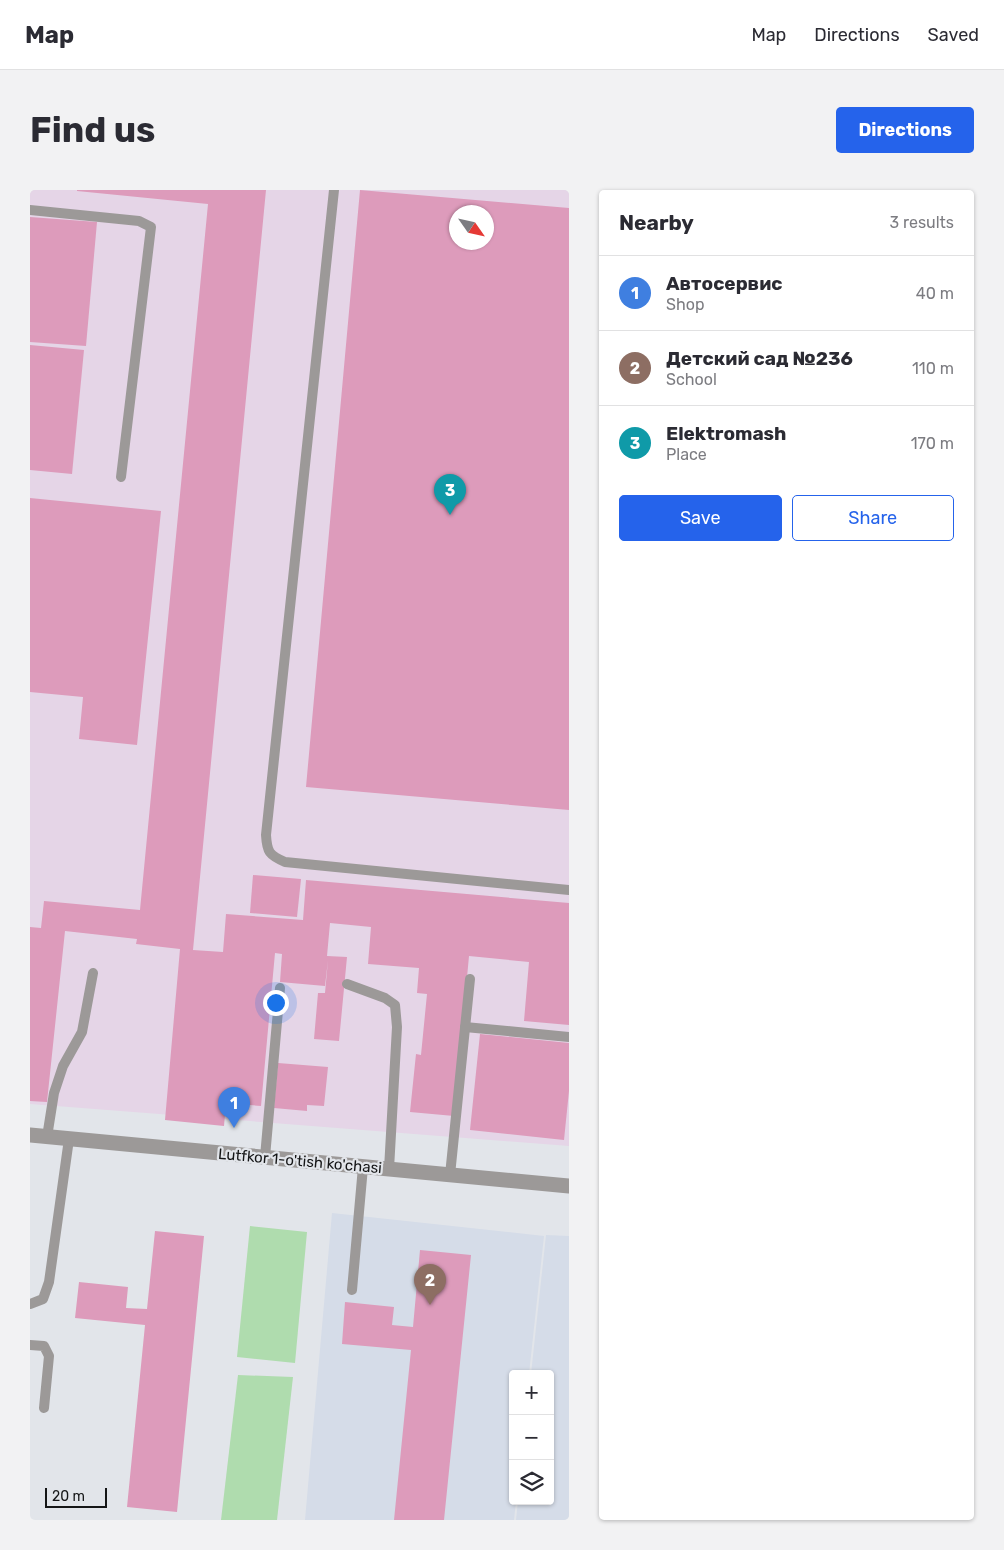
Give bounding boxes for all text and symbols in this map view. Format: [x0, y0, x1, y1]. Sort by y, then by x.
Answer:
text: Map [25, 21, 74, 49]
text: Map [751, 24, 786, 46]
text: Directions [814, 24, 900, 46]
text: Saved [928, 24, 979, 46]
button: Directions [836, 107, 974, 153]
text: Find us [30, 109, 155, 151]
north arrow [449, 205, 494, 250]
text: Nearby [619, 210, 694, 235]
text: 3 results [889, 213, 954, 232]
text: Автосервис [666, 272, 782, 295]
text: 1 [631, 284, 639, 303]
text: 40 m [916, 284, 954, 303]
text: Shop [666, 295, 704, 314]
text: Детский сад №236 [666, 347, 853, 370]
text: 2 [630, 359, 640, 378]
text: 110 m [912, 359, 954, 378]
text: School [666, 370, 717, 389]
text: Elektromash [666, 422, 786, 445]
text: 3 [630, 434, 640, 453]
text: 170 m [911, 434, 954, 453]
text: Place [666, 445, 707, 464]
pin: 3 [434, 474, 466, 515]
button: Save [619, 495, 782, 541]
button: Share [792, 495, 954, 541]
your location [263, 990, 289, 1016]
pin: 1 [218, 1087, 250, 1128]
street label: Lutfkor 1-o'tish ko'chasi [217, 1145, 383, 1177]
pin: 2 [414, 1264, 446, 1305]
map controls [509, 1370, 554, 1505]
button: + [509, 1370, 554, 1415]
button: − [509, 1415, 554, 1460]
button: layers [509, 1460, 554, 1505]
scale bar [45, 1485, 108, 1508]
text: 20 m [52, 1488, 85, 1505]

